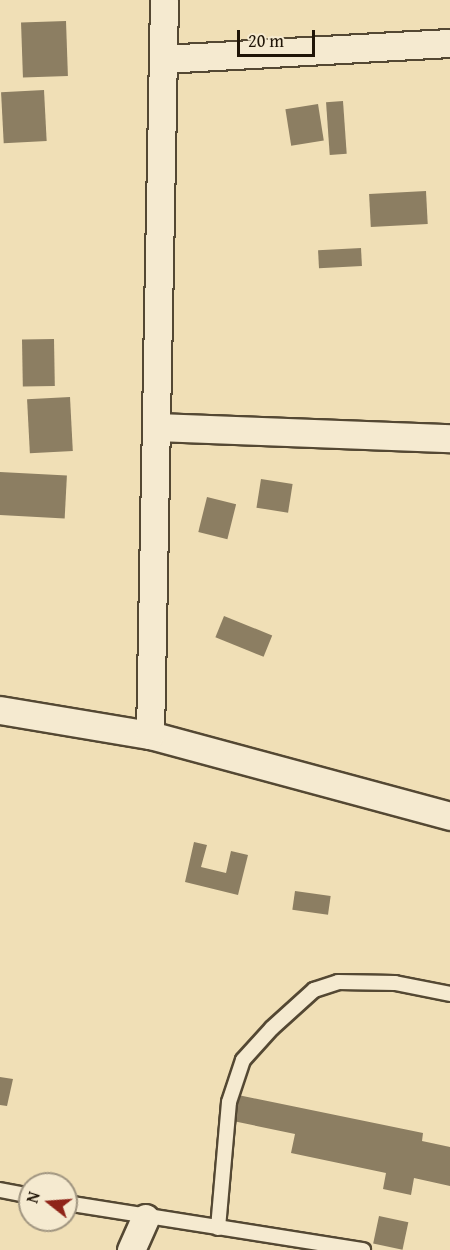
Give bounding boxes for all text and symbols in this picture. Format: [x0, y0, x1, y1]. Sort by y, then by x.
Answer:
scale bar [240, 18, 318, 56]
text: 20 m [248, 27, 284, 54]
north arrow [18, 1172, 78, 1232]
text: N [20, 1189, 46, 1206]

